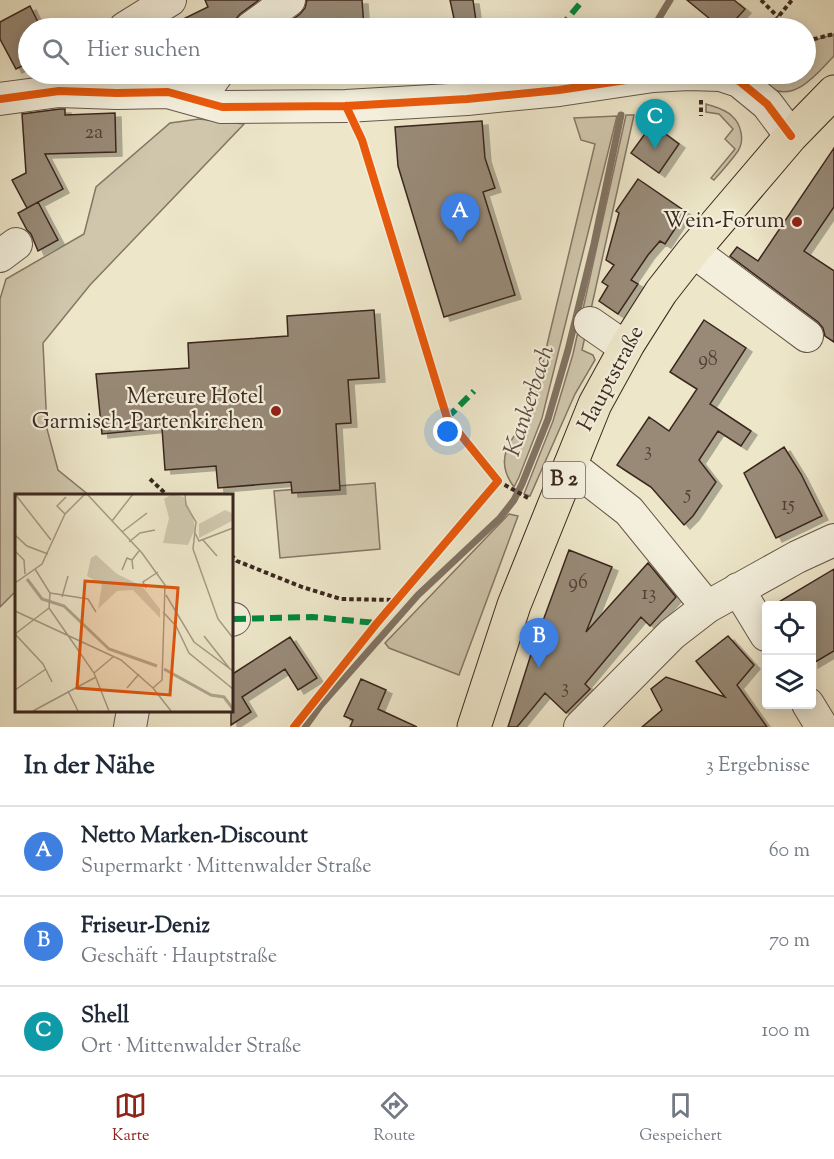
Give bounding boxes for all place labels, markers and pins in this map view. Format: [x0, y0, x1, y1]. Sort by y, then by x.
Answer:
pin: C [636, 100, 674, 149]
pin: A [440, 194, 480, 243]
place label: Wein-Forum [663, 206, 785, 238]
marker: Wein-Forum [790, 215, 804, 229]
place label: Mercure Hotel Garmisch-Partenkirchen [32, 382, 264, 439]
marker: Mercure Hotel Garmisch-Partenkirchen [269, 404, 283, 418]
pin: B [520, 618, 558, 668]

